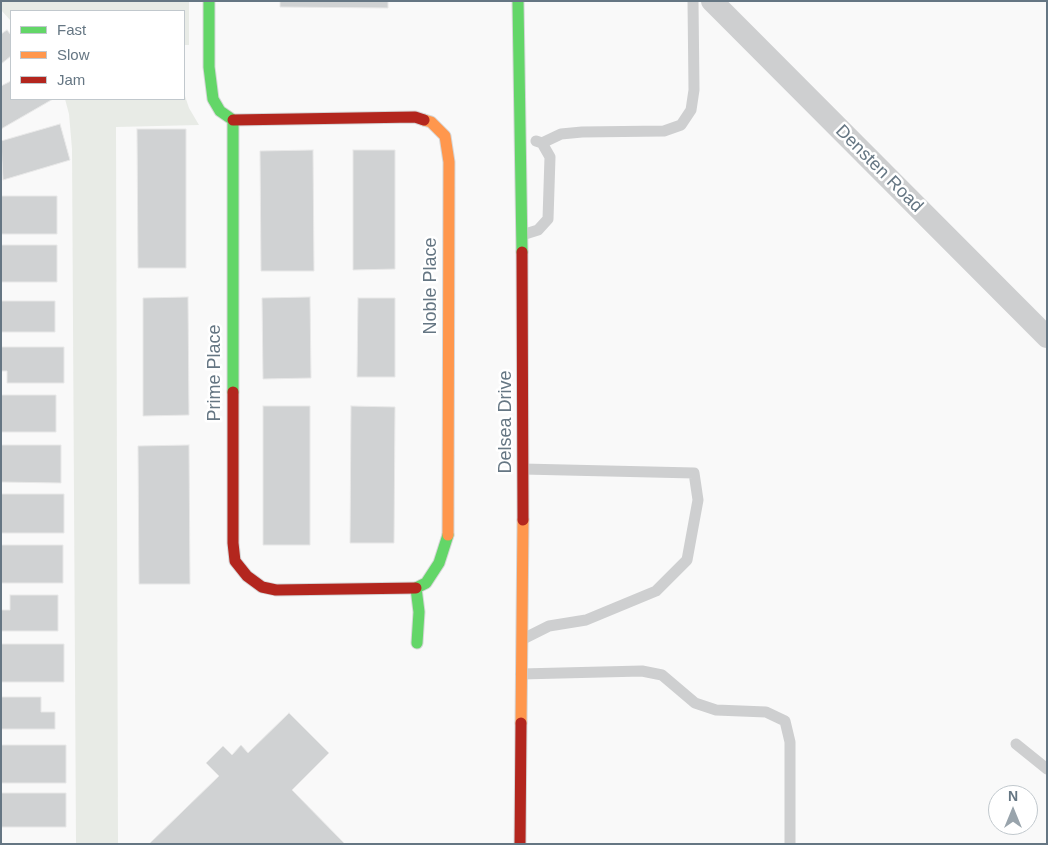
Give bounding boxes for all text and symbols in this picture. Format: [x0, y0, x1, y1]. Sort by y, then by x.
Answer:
legend [10, 10, 185, 100]
text: Fast [57, 21, 86, 38]
text: Slow [57, 46, 90, 63]
text: Jam [57, 71, 85, 88]
street label: Densten Road [831, 121, 927, 217]
street label: Noble Place [420, 237, 442, 335]
street label: Prime Place [204, 324, 226, 422]
street label: Delsea Drive [495, 370, 517, 474]
north arrow [988, 785, 1038, 835]
text: N [1008, 788, 1018, 804]

